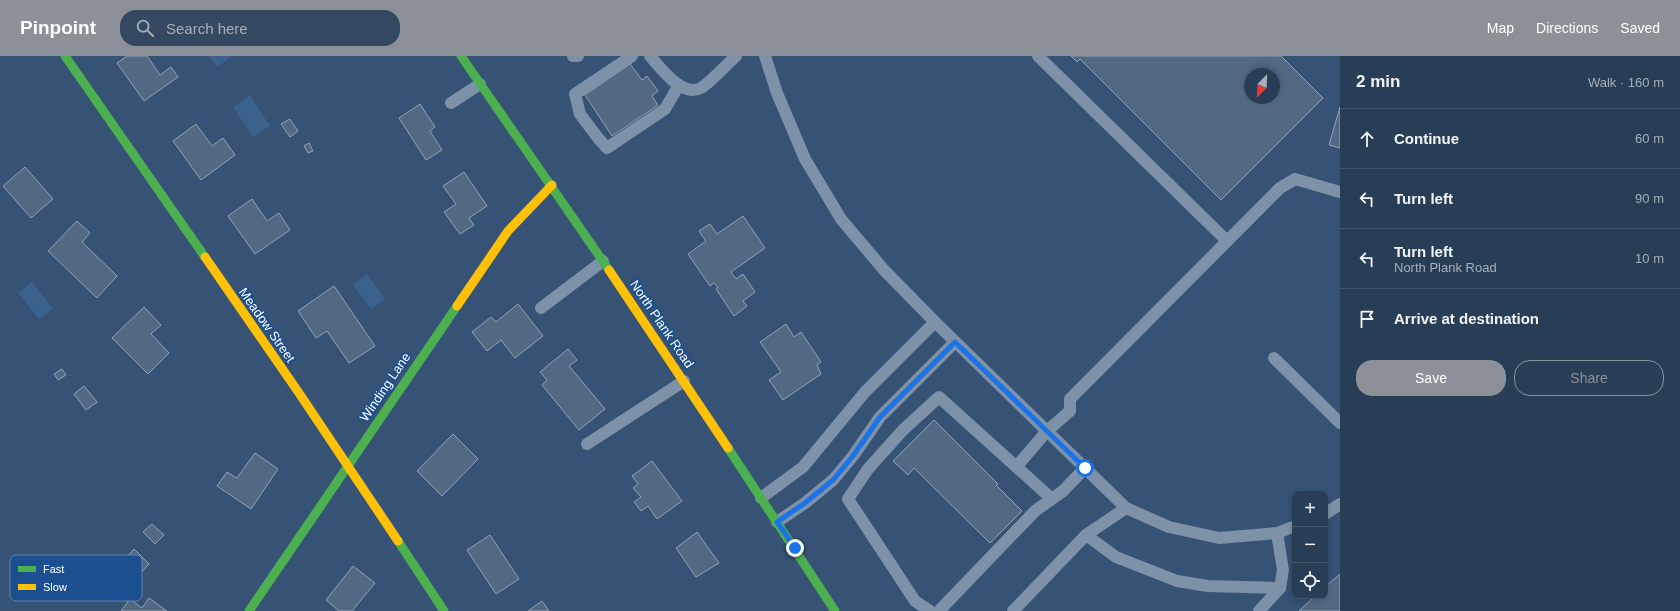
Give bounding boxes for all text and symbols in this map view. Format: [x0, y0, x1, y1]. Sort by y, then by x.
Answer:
search box [120, 10, 400, 46]
text: Pinpoint [20, 17, 96, 38]
icon: search [134, 17, 156, 39]
text: Search here [166, 20, 248, 37]
text: Map [1487, 20, 1514, 36]
text: Directions [1536, 20, 1598, 36]
text: Saved [1620, 20, 1660, 36]
north arrow [1244, 68, 1280, 104]
text: 2 min [1356, 72, 1400, 91]
text: Walk · 160 m [1588, 75, 1664, 90]
icon: ahead [1356, 128, 1378, 150]
text: Continue [1394, 130, 1459, 147]
text: 60 m [1635, 131, 1664, 146]
icon: left [1356, 188, 1378, 210]
text: Turn left [1394, 190, 1453, 207]
text: 90 m [1635, 191, 1664, 206]
text: Turn left [1394, 243, 1453, 260]
icon: left [1356, 248, 1378, 270]
text: 10 m [1635, 251, 1664, 266]
text: North Plank Road [1394, 260, 1497, 275]
street label: North Plank Road [627, 277, 697, 371]
street label: Meadow Street [236, 285, 298, 365]
icon: arrive [1356, 308, 1378, 330]
text: Arrive at destination [1394, 310, 1539, 327]
street label: Winding Lane [357, 350, 413, 424]
button: Save [1356, 360, 1506, 396]
button: Share [1514, 360, 1664, 396]
route start [1076, 459, 1094, 477]
map controls [1292, 491, 1328, 599]
button: + [1292, 491, 1328, 527]
button: − [1292, 527, 1328, 563]
route end [786, 539, 804, 557]
legend [10, 555, 142, 601]
text: Fast [43, 563, 64, 575]
button: locate [1292, 563, 1328, 599]
text: Slow [43, 581, 67, 593]

